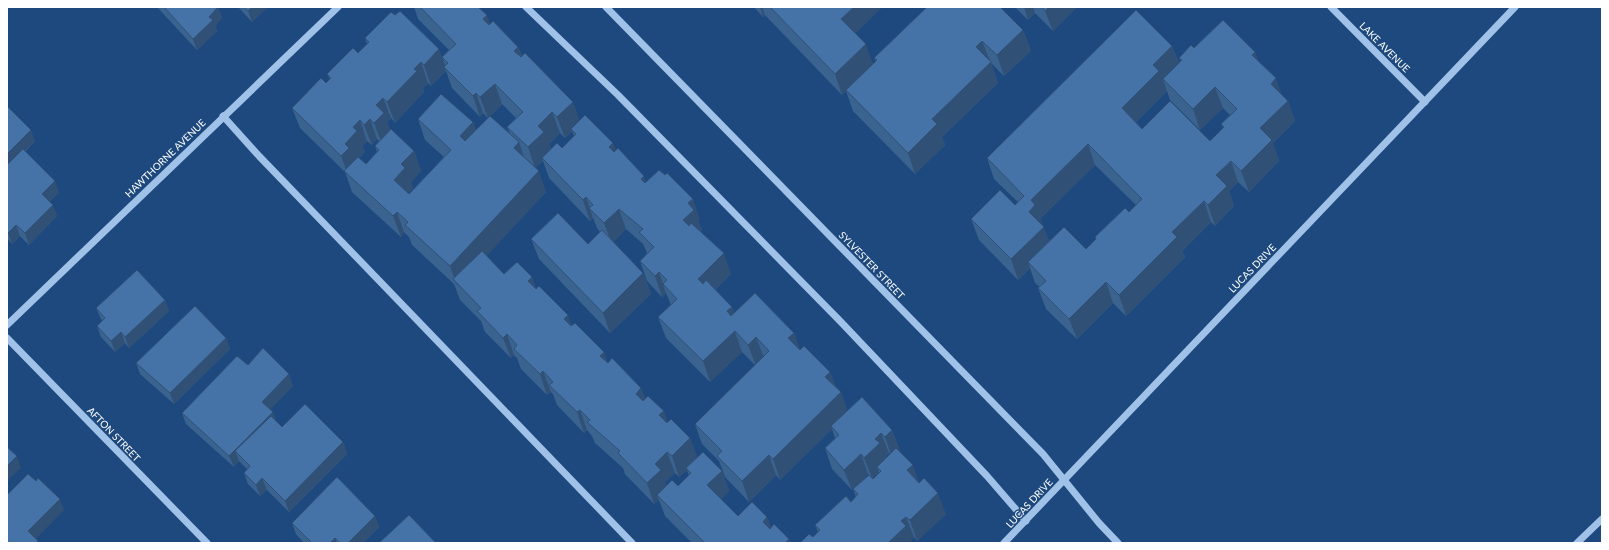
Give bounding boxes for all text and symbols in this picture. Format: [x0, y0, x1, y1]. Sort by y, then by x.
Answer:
street label: LAKE AVENUE [1357, 19, 1413, 75]
street label: HAWTHORNE AVENUE [122, 116, 208, 200]
street label: SYLVESTER STREET [837, 229, 907, 301]
street label: LUCAS DRIVE [1226, 241, 1278, 295]
street label: AFTON STREET [85, 404, 143, 464]
street label: LUCAS DRIVE [1003, 476, 1055, 530]

